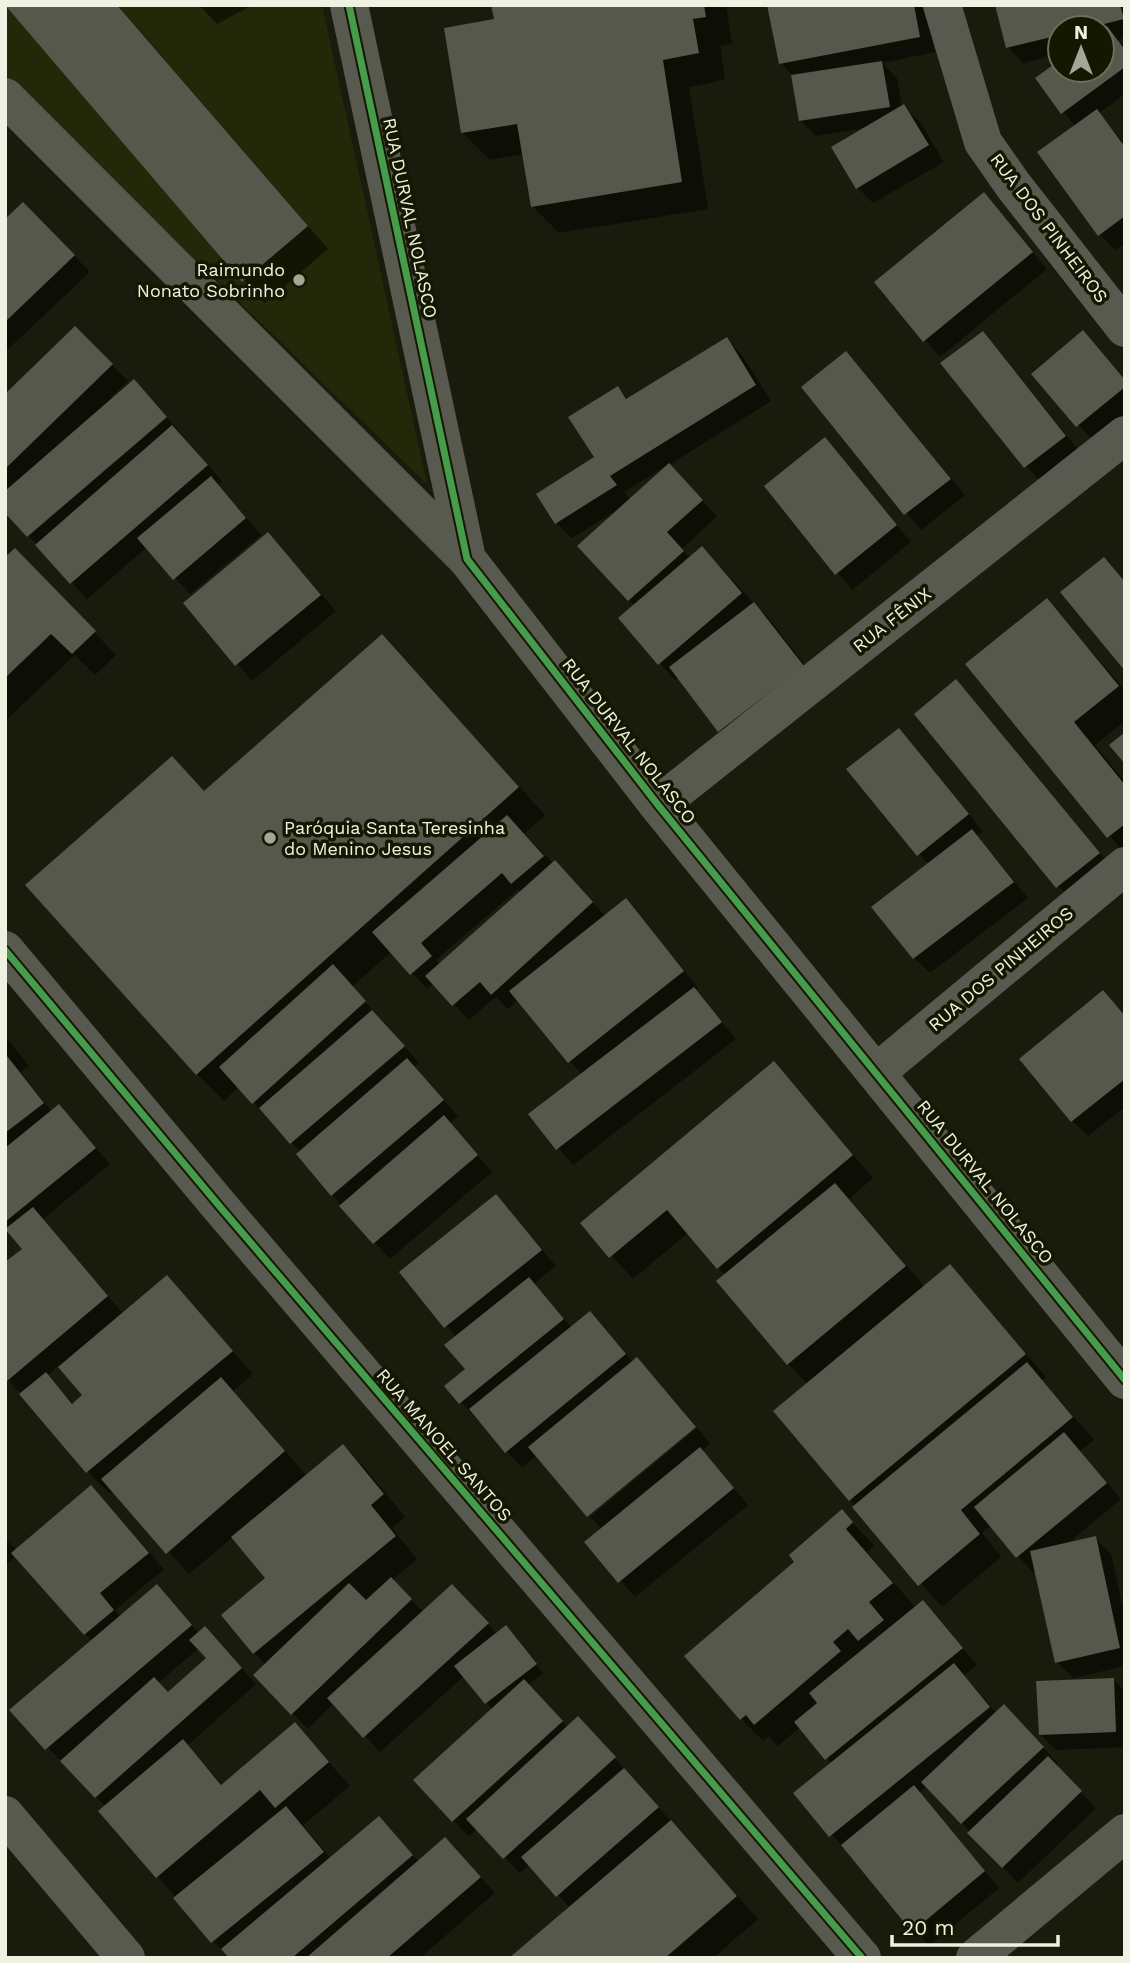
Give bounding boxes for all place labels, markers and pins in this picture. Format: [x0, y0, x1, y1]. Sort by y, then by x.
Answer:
place label: Raimundo Nonato Sobrinho [137, 259, 285, 301]
marker: Raimundo Nonato Sobrinho [291, 272, 307, 288]
place label: Paróquia Santa Teresinha do Menino Jesus [284, 817, 505, 859]
marker: Paróquia Santa Teresinha do Menino Jesus [262, 830, 278, 846]

